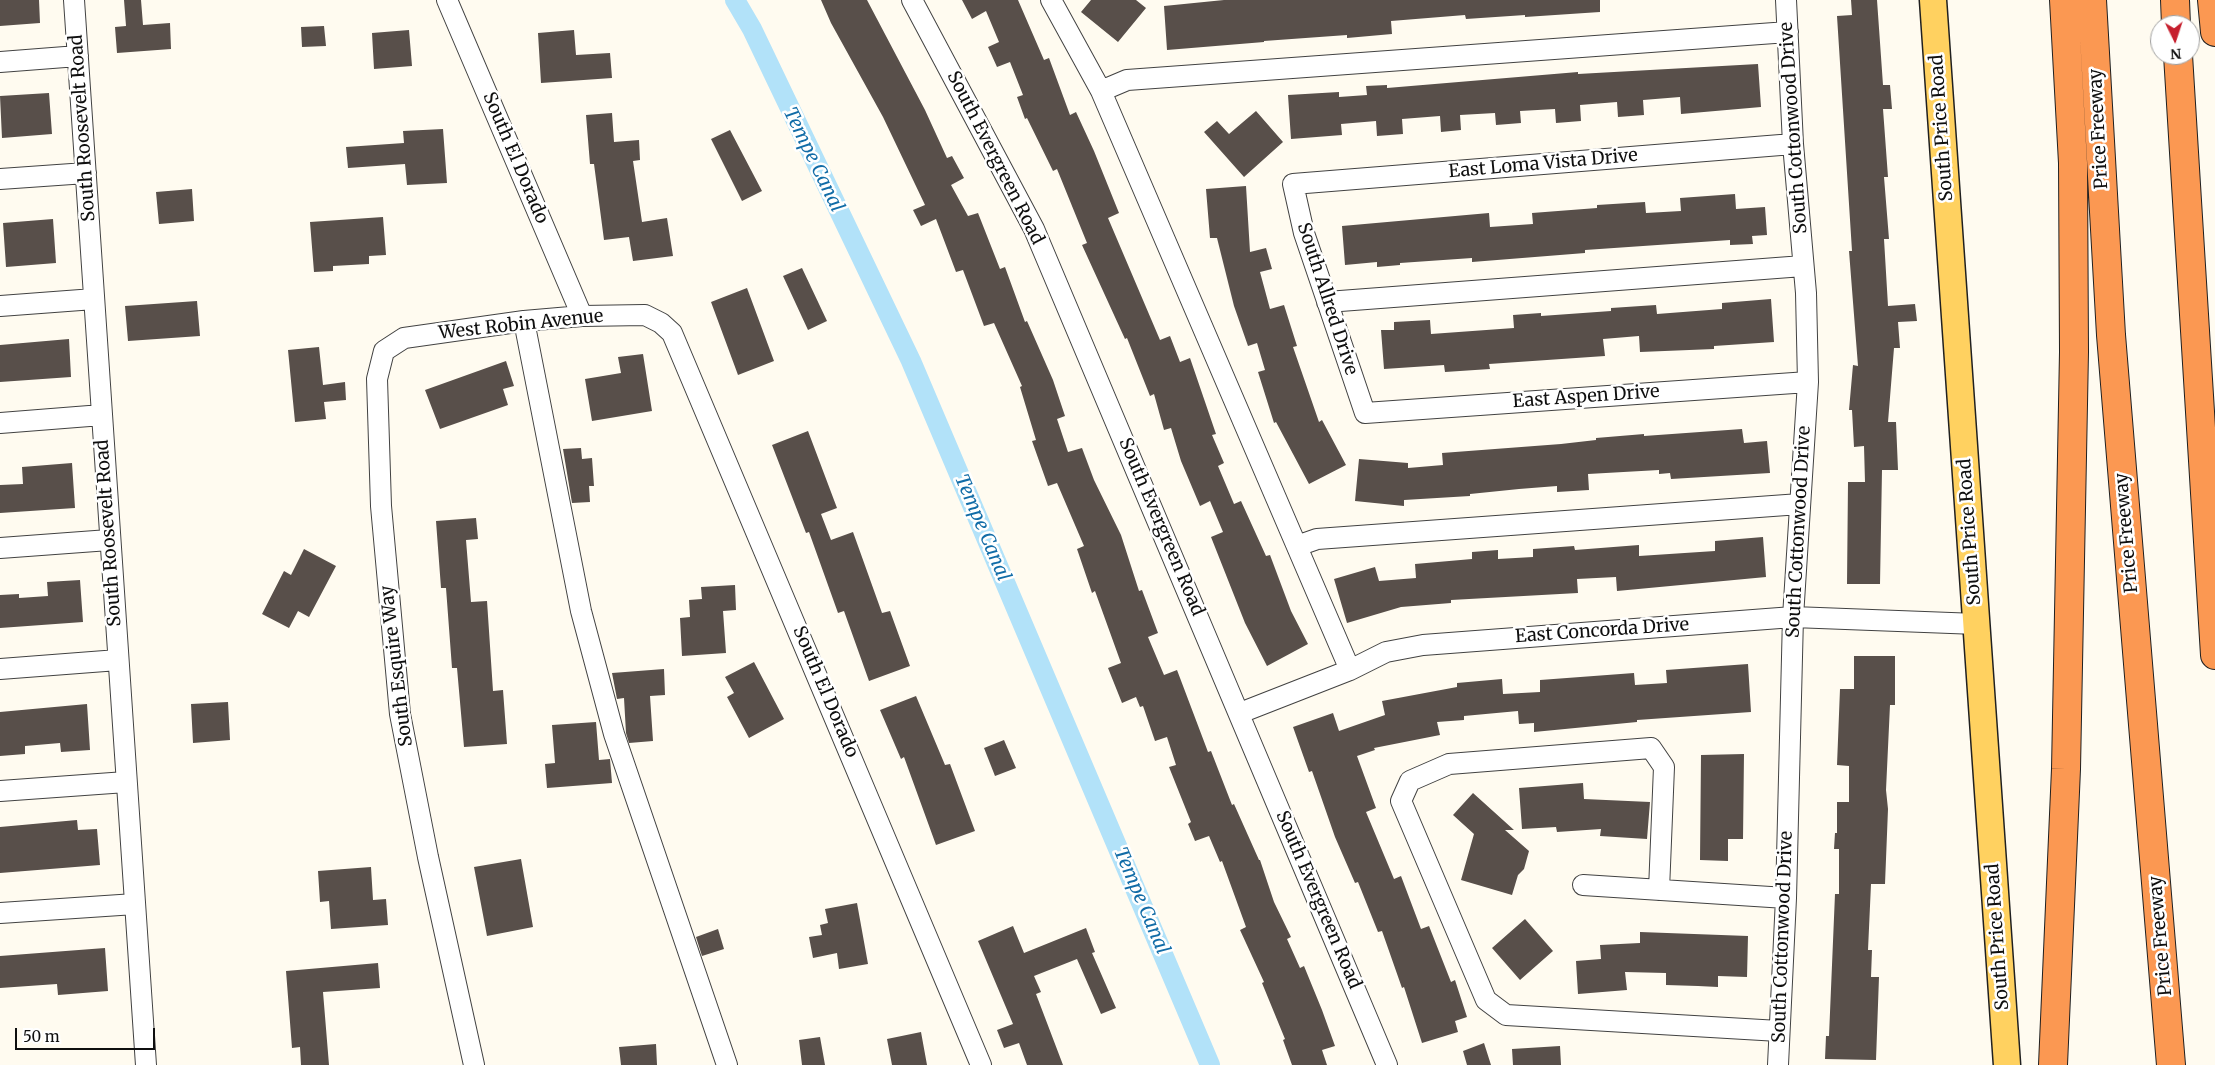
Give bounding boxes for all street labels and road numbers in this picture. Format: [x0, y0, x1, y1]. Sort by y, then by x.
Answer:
street label: South Cottonwood Drive [1776, 21, 1812, 235]
street label: South Roosevelt Road [66, 34, 100, 222]
street label: South Price Road [1926, 54, 1958, 202]
street label: South Evergreen Road [942, 68, 1048, 248]
street label: Price Freeway [2085, 68, 2113, 190]
street label: South El Dorado [478, 89, 552, 227]
street label: East Loma Vista Drive [1448, 145, 1638, 183]
street label: South Allred Drive [1292, 220, 1362, 378]
street label: West Robin Avenue [438, 306, 604, 344]
street label: East Aspen Drive [1512, 381, 1660, 413]
street label: South Cottonwood Drive [1783, 425, 1815, 639]
street label: South Evergreen Road [1114, 435, 1208, 619]
street label: South Roosevelt Road [92, 439, 126, 627]
street label: South Price Road [1954, 458, 1986, 606]
street label: Price Freeway [2111, 472, 2143, 594]
street label: South Esquire Way [376, 584, 418, 748]
street label: East Concorda Drive [1514, 614, 1690, 648]
street label: South El Dorado [788, 623, 862, 761]
street label: South Evergreen Road [1271, 808, 1365, 992]
street label: South Cottonwood Drive [1769, 830, 1797, 1044]
street label: South Price Road [1982, 863, 2014, 1011]
street label: Price Freeway [2145, 875, 2177, 997]

